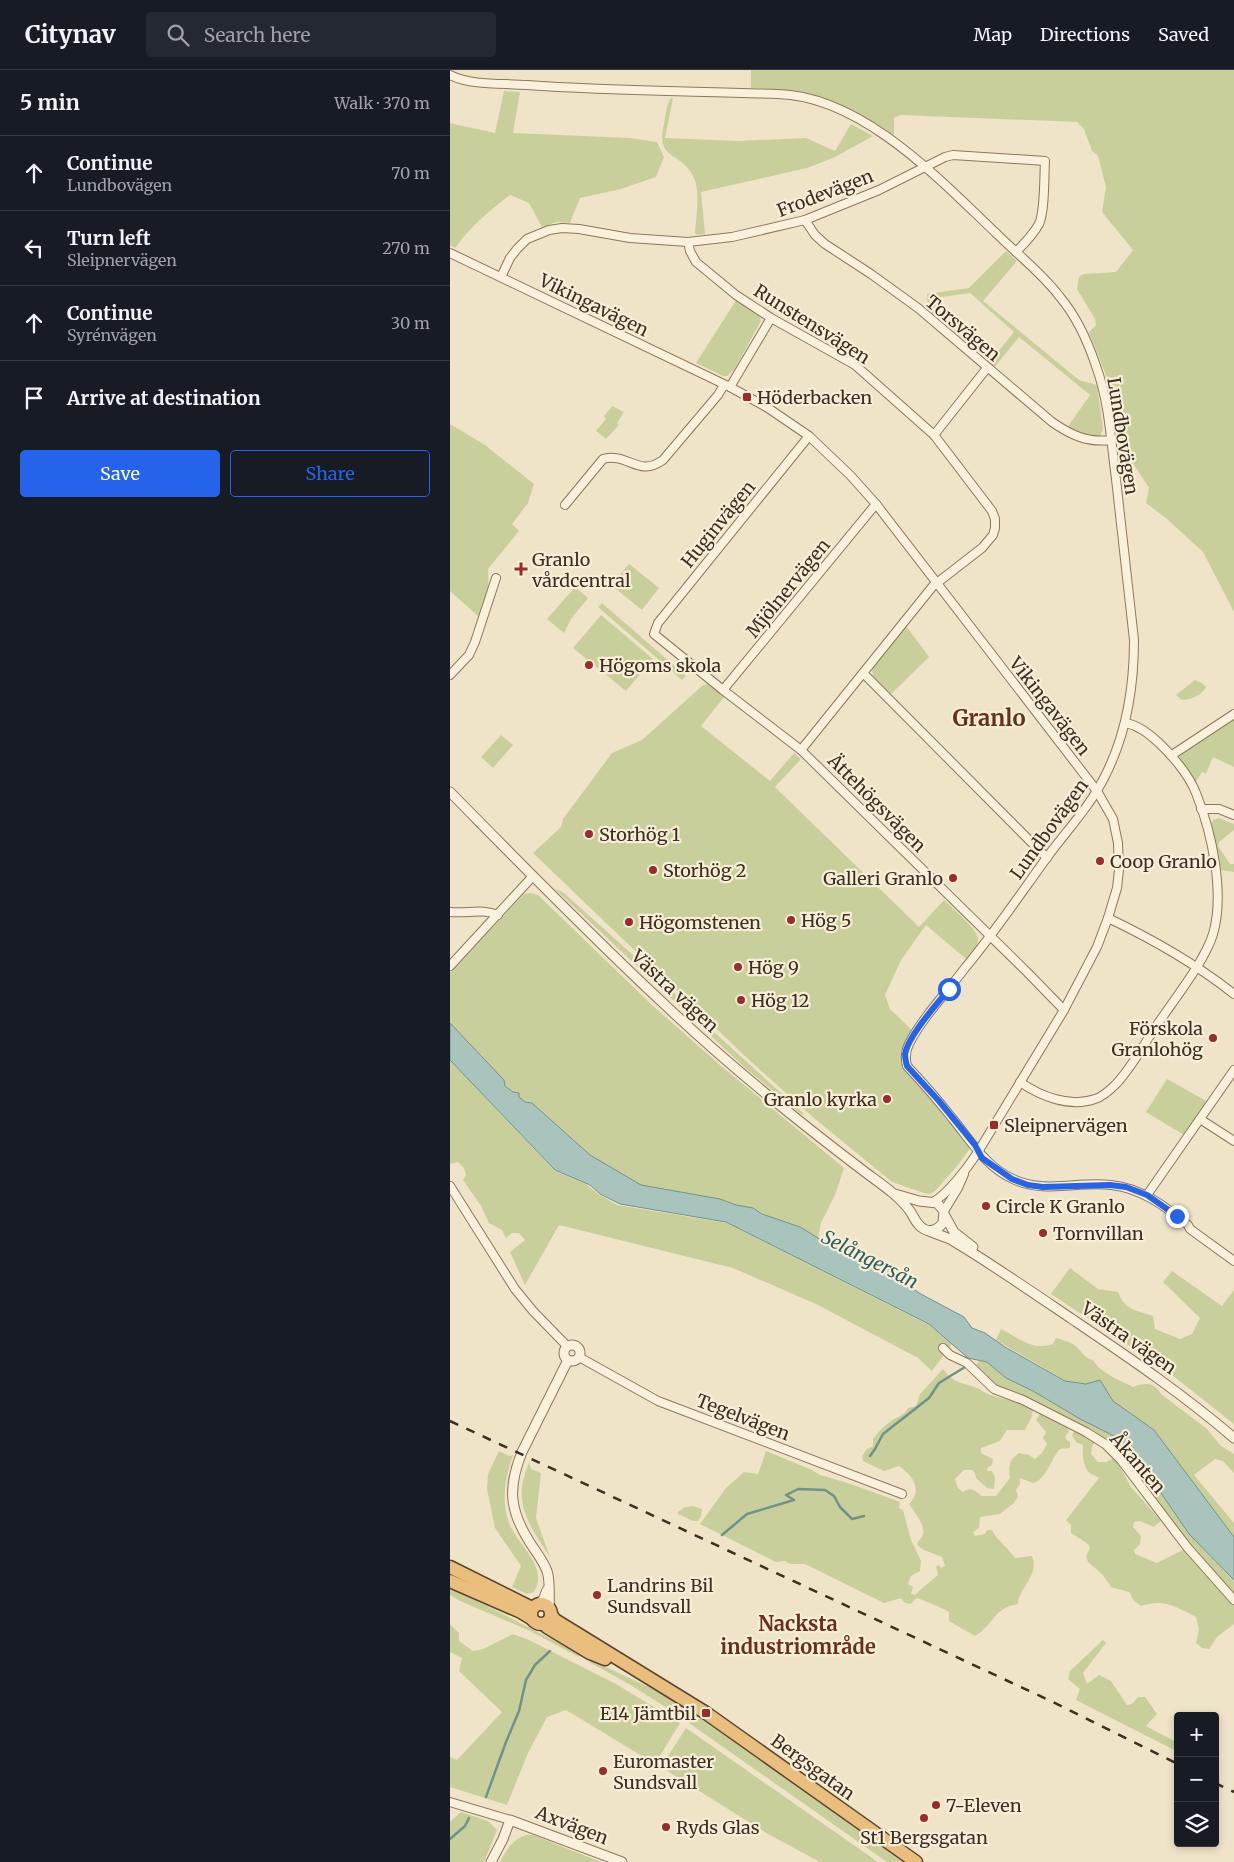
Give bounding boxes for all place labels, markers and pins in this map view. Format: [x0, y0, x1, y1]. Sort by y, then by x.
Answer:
place label: Höderbacken [757, 386, 872, 409]
marker: Höderbacken [741, 391, 753, 403]
place label: Granlo vårdcentral [531, 548, 631, 592]
marker: Granlo vårdcentral [514, 562, 528, 576]
place label: Högoms skola [599, 654, 721, 677]
marker: Högoms skola [583, 659, 595, 671]
place label: Storhög 1 [599, 823, 680, 846]
marker: Storhög 1 [583, 828, 595, 840]
place label: Coop Granlo [1110, 850, 1217, 873]
marker: Coop Granlo [1094, 855, 1106, 867]
place label: Storhög 2 [663, 859, 747, 882]
marker: Storhög 2 [647, 864, 659, 876]
place label: Galleri Granlo [823, 867, 943, 890]
marker: Galleri Granlo [947, 872, 959, 884]
place label: Hög 5 [801, 909, 851, 932]
place label: Högomstenen [639, 911, 761, 934]
marker: Hög 5 [785, 914, 797, 926]
marker: Högomstenen [623, 916, 635, 928]
place label: Hög 9 [748, 956, 799, 979]
marker: Hög 9 [732, 961, 744, 973]
place label: Hög 12 [751, 989, 810, 1012]
marker: Hög 12 [735, 994, 747, 1006]
place label: Förskola Granlohög [1112, 1017, 1203, 1061]
marker: Förskola Granlohög [1207, 1032, 1219, 1044]
place label: Granlo kyrka [764, 1088, 877, 1111]
marker: Granlo kyrka [881, 1093, 893, 1105]
place label: Sleipnervägen [1004, 1114, 1128, 1137]
marker: Sleipnervägen [988, 1119, 1000, 1131]
place label: Circle K Granlo [996, 1195, 1125, 1218]
marker: Circle K Granlo [980, 1200, 992, 1212]
place label: Tornvillan [1053, 1222, 1144, 1245]
marker: Tornvillan [1037, 1227, 1049, 1239]
place label: Landrins Bil Sundsvall [607, 1574, 714, 1618]
marker: Landrins Bil Sundsvall [591, 1589, 603, 1601]
place label: E14 Jämtbil [600, 1702, 696, 1725]
marker: E14 Jämtbil [700, 1707, 712, 1719]
place label: Euromaster Sundsvall [613, 1750, 714, 1794]
marker: Euromaster Sundsvall [597, 1765, 609, 1777]
place label: 7-Eleven [946, 1794, 1022, 1817]
marker: 7-Eleven [930, 1799, 942, 1811]
marker: St1 Bergsgatan [918, 1812, 930, 1824]
place label: Ryds Glas [676, 1816, 760, 1839]
marker: Ryds Glas [660, 1821, 672, 1833]
place label: St1 Bergsgatan [860, 1826, 988, 1849]

